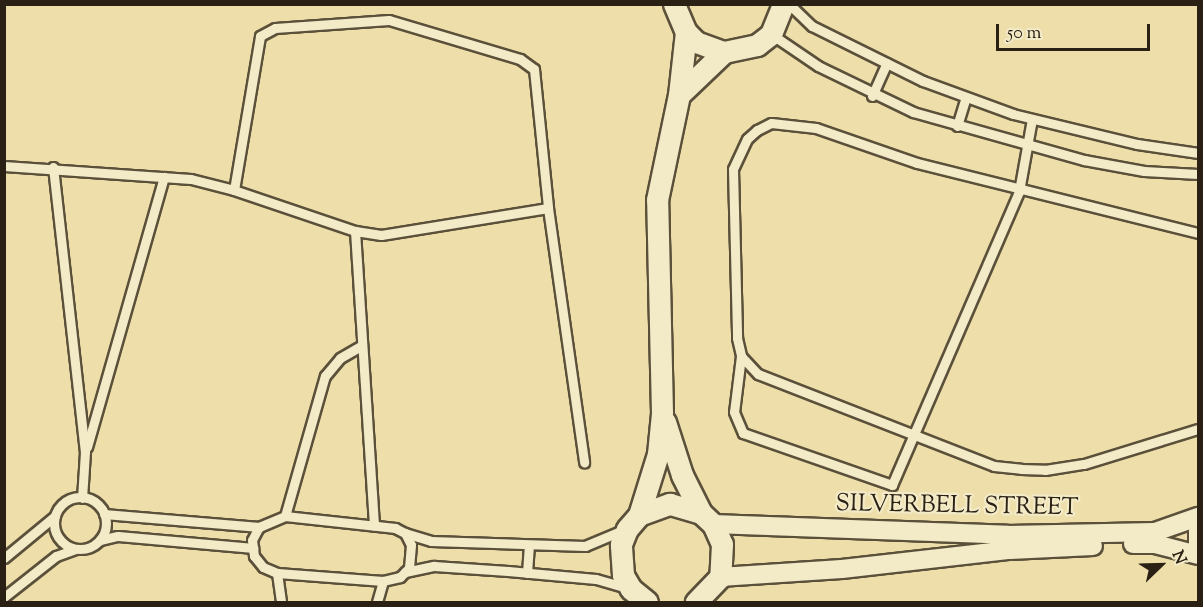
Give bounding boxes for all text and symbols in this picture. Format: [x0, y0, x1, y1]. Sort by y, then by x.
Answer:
scale bar [999, 12, 1154, 50]
text: 50 m [1007, 21, 1041, 47]
street label: SILVERBELL STREET [835, 490, 1079, 524]
north arrow [1131, 535, 1191, 595]
text: N [1165, 547, 1191, 568]

